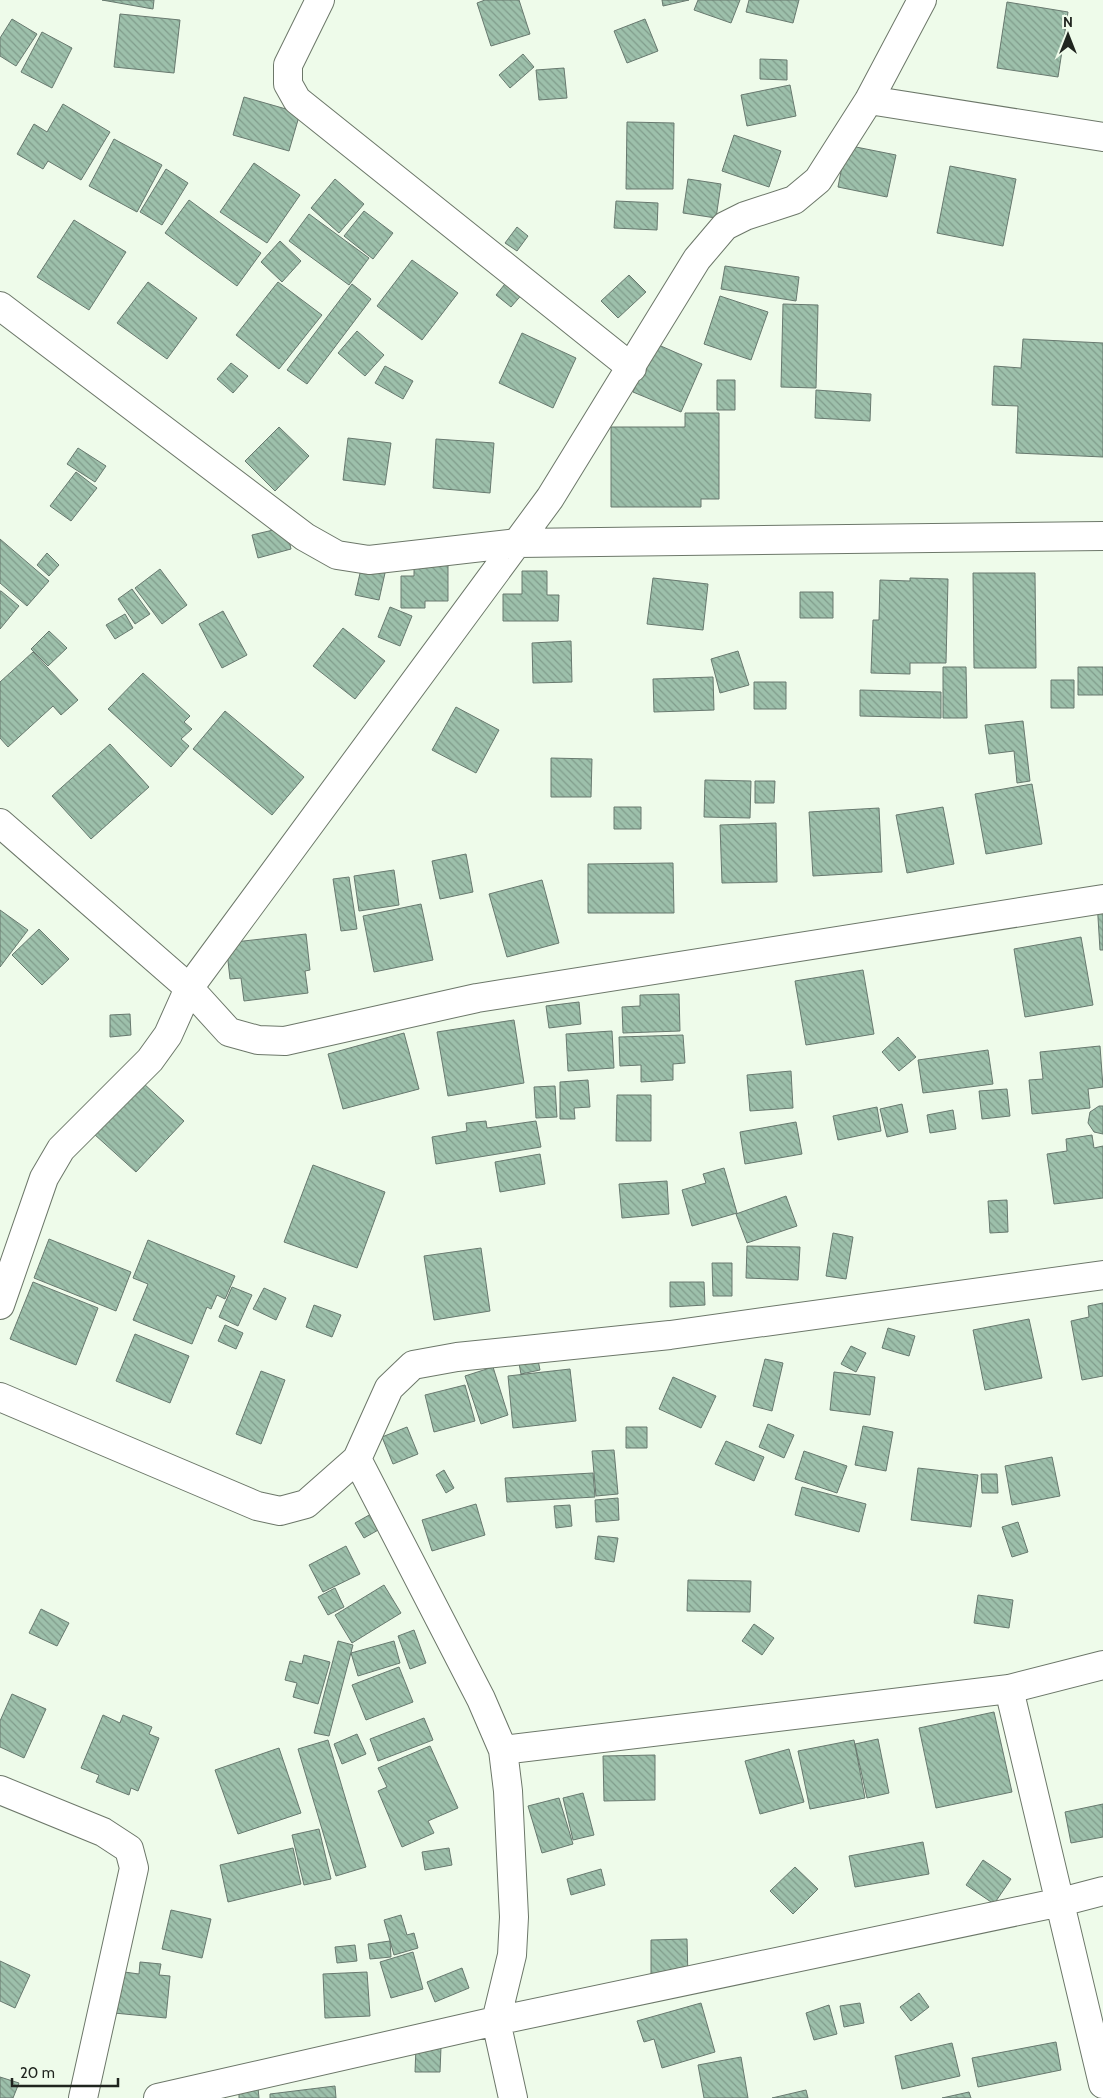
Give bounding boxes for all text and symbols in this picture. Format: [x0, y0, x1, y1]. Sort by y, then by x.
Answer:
north arrow [1043, 10, 1093, 60]
text: N [1063, 13, 1073, 31]
scale bar [12, 2056, 119, 2088]
text: 20 m [20, 2064, 55, 2082]

